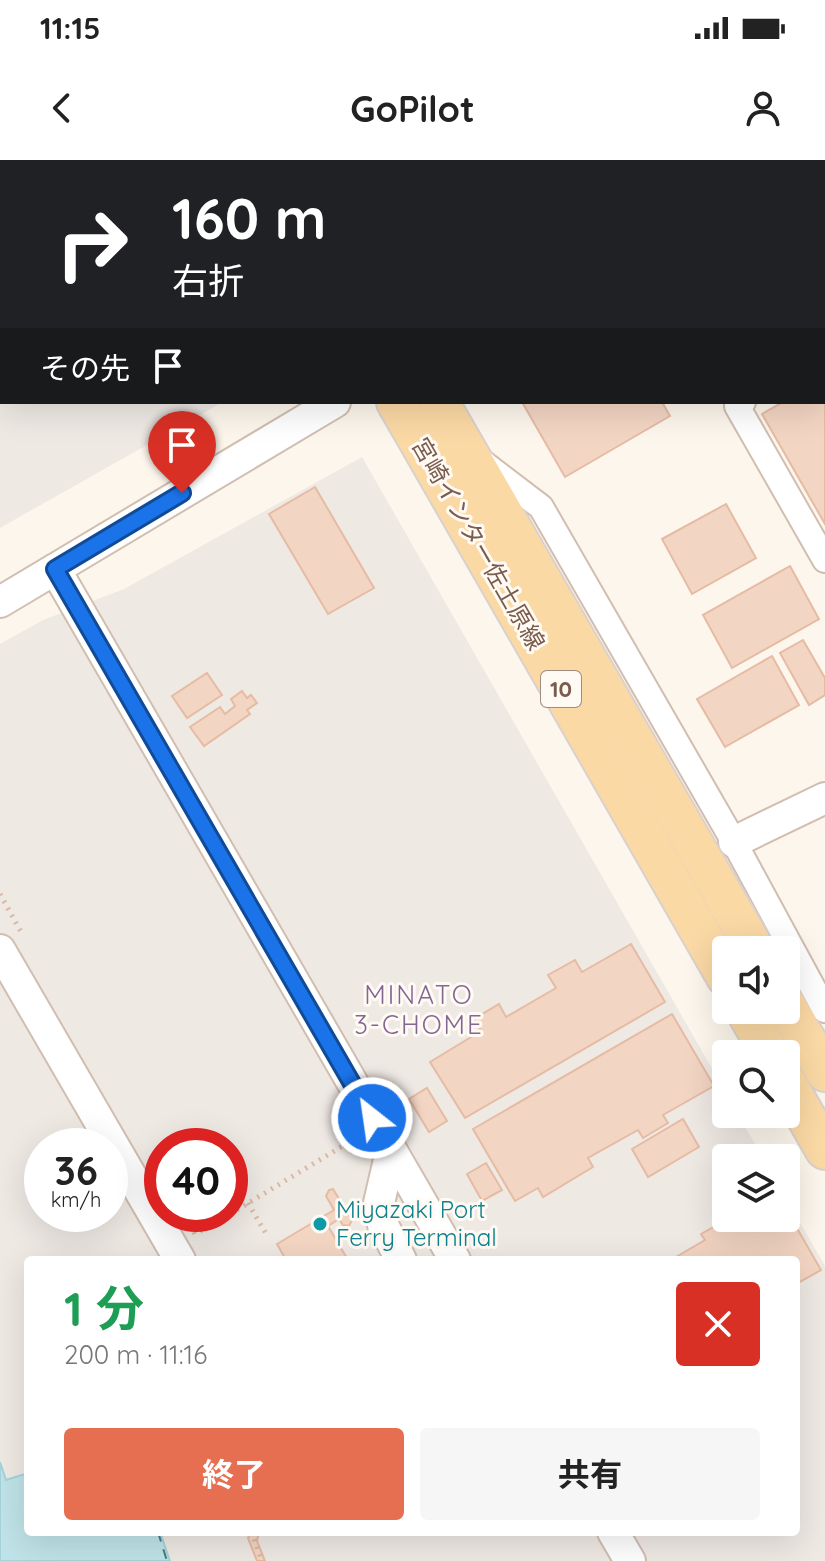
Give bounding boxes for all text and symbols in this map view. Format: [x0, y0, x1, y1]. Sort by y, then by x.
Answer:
text: 11:15 [40, 9, 100, 47]
icon: back [40, 86, 84, 130]
text: GoPilot [350, 86, 475, 131]
icon: person [741, 86, 785, 130]
text: 160 m [172, 183, 326, 253]
icon: right [40, 192, 144, 296]
text: 右折 [172, 258, 244, 303]
icon: arrive [146, 344, 190, 388]
text: その先 [40, 349, 130, 387]
pin [148, 411, 216, 493]
icon: arrive [160, 423, 204, 467]
street label: 宮崎インター佐土原線 [406, 432, 552, 655]
road number: 10 [541, 671, 581, 707]
map controls [712, 936, 800, 1232]
button: sound [712, 936, 800, 1024]
district label: MINATO 3-CHOME [354, 978, 484, 1041]
button: search [712, 1040, 800, 1128]
position arrow [330, 1076, 414, 1160]
speed limit sign: 40 [144, 1128, 248, 1232]
button: layers [712, 1144, 800, 1232]
text: 36 [54, 1145, 98, 1195]
text: km/h [51, 1187, 101, 1212]
place label: Miyazaki Port Ferry Terminal [336, 1194, 497, 1252]
marker: Miyazaki Port Ferry Terminal [311, 1215, 329, 1233]
text: 1 分 [64, 1278, 144, 1338]
button: close [676, 1282, 760, 1366]
text: 200 m · 11:16 [64, 1338, 207, 1371]
button: 終了 [64, 1428, 404, 1520]
button: 共有 [420, 1428, 760, 1520]

